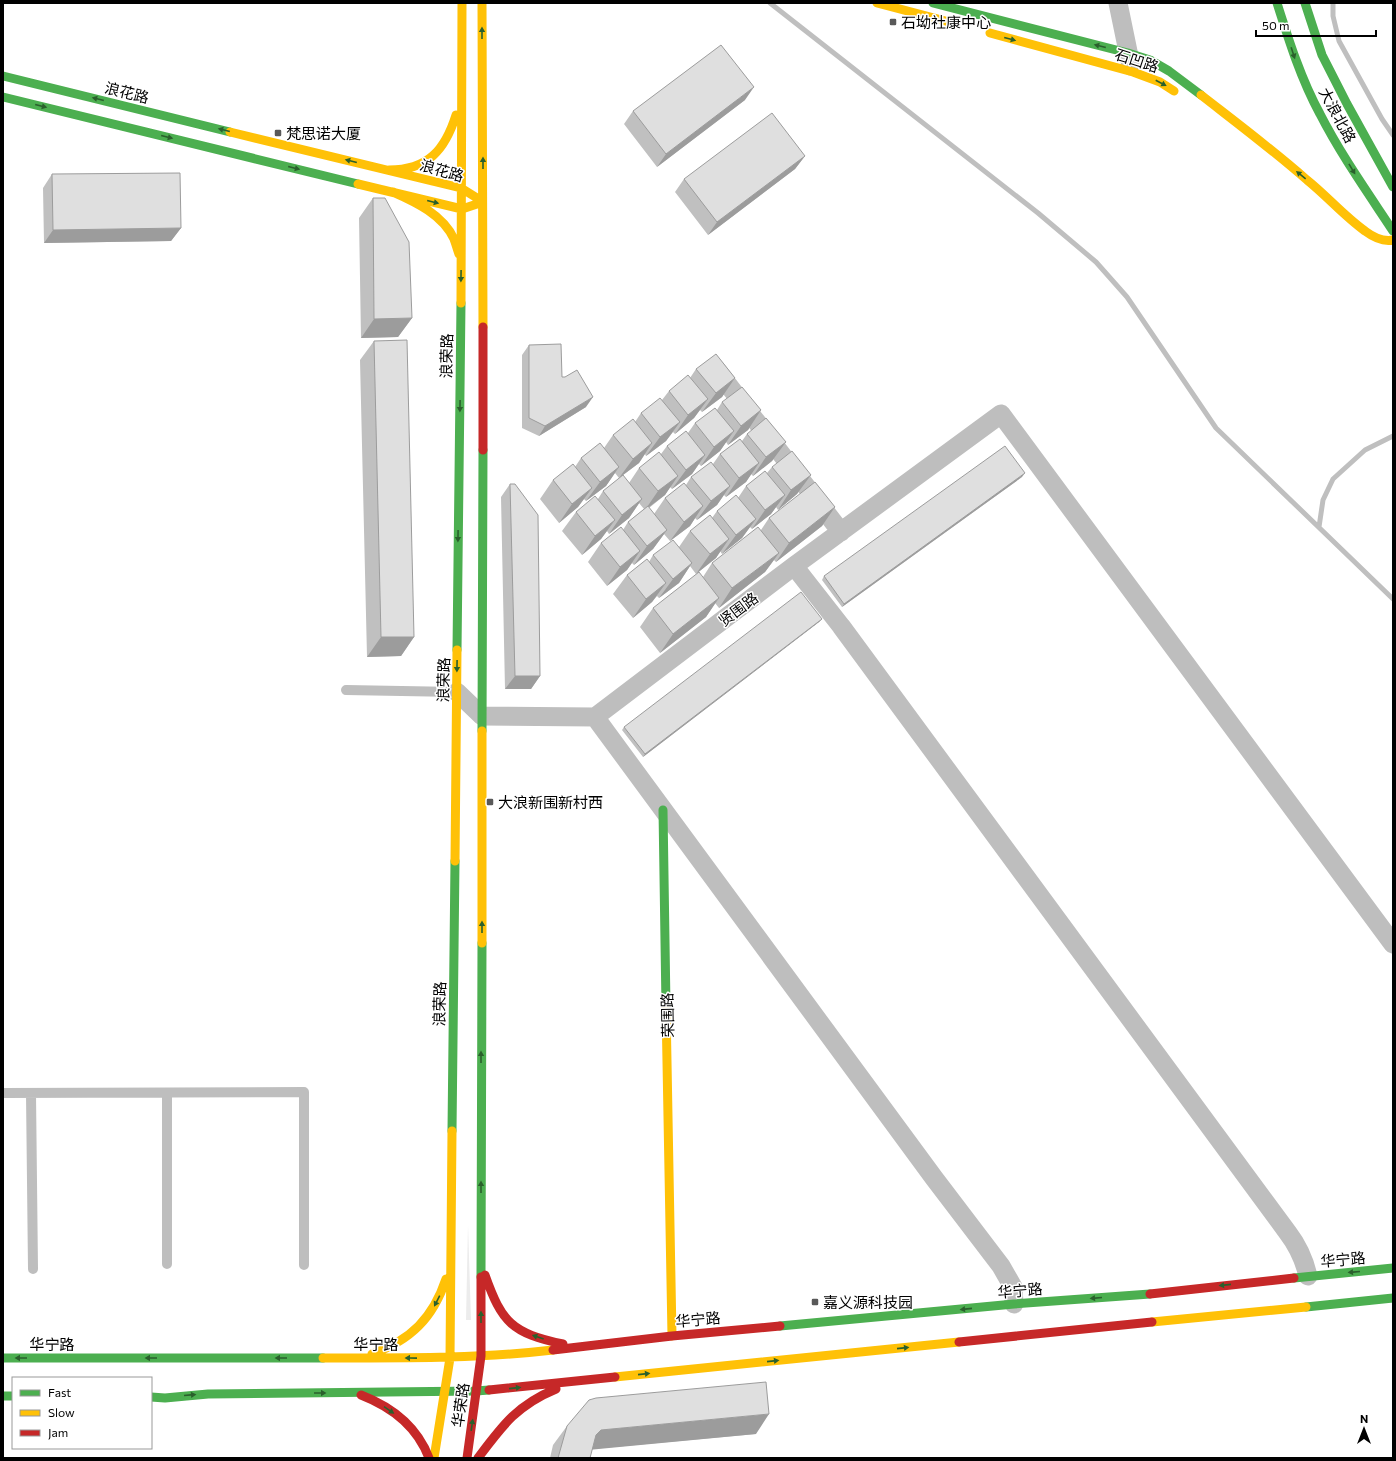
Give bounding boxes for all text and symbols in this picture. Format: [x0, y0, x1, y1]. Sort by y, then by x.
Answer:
scale bar [1256, 12, 1376, 38]
place label: 石坳社康中心 [901, 13, 991, 31]
marker: 石坳社康中心 [888, 17, 898, 27]
text: 50 m [1262, 18, 1290, 32]
one-way arrow [479, 26, 485, 39]
one-way arrow [1004, 36, 1016, 42]
one-way arrow [1094, 43, 1106, 49]
street label: 石凹路 [1113, 44, 1161, 76]
one-way arrow [1290, 48, 1296, 60]
street label: 浪花路 [103, 78, 151, 106]
one-way arrow [1155, 80, 1167, 87]
street label: 大浪北路 [1316, 84, 1360, 146]
one-way arrow [92, 96, 104, 102]
one-way arrow [35, 104, 47, 110]
place label: 梵思诺大厦 [286, 124, 361, 142]
one-way arrow [218, 127, 230, 133]
marker: 梵思诺大厦 [273, 128, 283, 138]
one-way arrow [161, 134, 173, 140]
street label: 浪花路 [418, 155, 466, 185]
one-way arrow [480, 156, 486, 169]
one-way arrow [344, 157, 357, 163]
one-way arrow [1349, 163, 1356, 175]
one-way arrow [288, 165, 300, 171]
one-way arrow [1296, 170, 1306, 179]
one-way arrow [428, 199, 440, 205]
one-way arrow [458, 270, 464, 283]
street label: 浪荣路 [437, 333, 455, 379]
one-way arrow [457, 400, 463, 413]
one-way arrow [455, 530, 461, 543]
street label: 贤围路 [715, 588, 761, 630]
street label: 浪荣路 [434, 657, 452, 703]
one-way arrow [454, 660, 460, 673]
place label: 大浪新围新村西 [498, 793, 603, 811]
marker: 大浪新围新村西 [485, 797, 495, 807]
one-way arrow [479, 920, 485, 933]
street label: 浪荣路 [430, 981, 448, 1027]
street label: 荣围路 [658, 992, 676, 1038]
one-way arrow [478, 1050, 484, 1063]
one-way arrow [478, 1180, 484, 1193]
street label: 华宁路 [1320, 1248, 1366, 1270]
one-way arrow [1348, 1268, 1360, 1275]
street label: 华宁路 [997, 1279, 1043, 1301]
one-way arrow [1219, 1282, 1231, 1288]
place label: 嘉义源科技园 [823, 1293, 913, 1311]
one-way arrow [434, 1295, 441, 1306]
one-way arrow [1089, 1295, 1102, 1301]
marker: 嘉义源科技园 [810, 1297, 820, 1307]
one-way arrow [960, 1306, 972, 1312]
street label: 华宁路 [675, 1308, 721, 1330]
one-way arrow [478, 1310, 484, 1323]
one-way arrow [531, 1334, 543, 1340]
street label: 华宁路 [29, 1335, 75, 1353]
street label: 华宁路 [353, 1335, 399, 1353]
one-way arrow [897, 1344, 909, 1351]
one-way arrow [405, 1354, 417, 1361]
one-way arrow [14, 1355, 27, 1361]
one-way arrow [144, 1355, 157, 1361]
one-way arrow [274, 1355, 287, 1361]
one-way arrow [767, 1358, 780, 1364]
one-way arrow [638, 1371, 650, 1378]
legend [12, 1377, 152, 1449]
street label: 华荣路 [448, 1381, 472, 1429]
one-way arrow [509, 1384, 521, 1391]
text: Fast [48, 1385, 71, 1399]
one-way arrow [314, 1390, 327, 1396]
one-way arrow [184, 1392, 196, 1399]
text: Slow [48, 1405, 75, 1419]
one-way arrow [384, 1406, 394, 1414]
north arrow [1344, 1409, 1384, 1449]
text: N [1360, 1412, 1368, 1425]
one-way arrow [469, 1419, 475, 1431]
text: Jam [48, 1425, 68, 1440]

